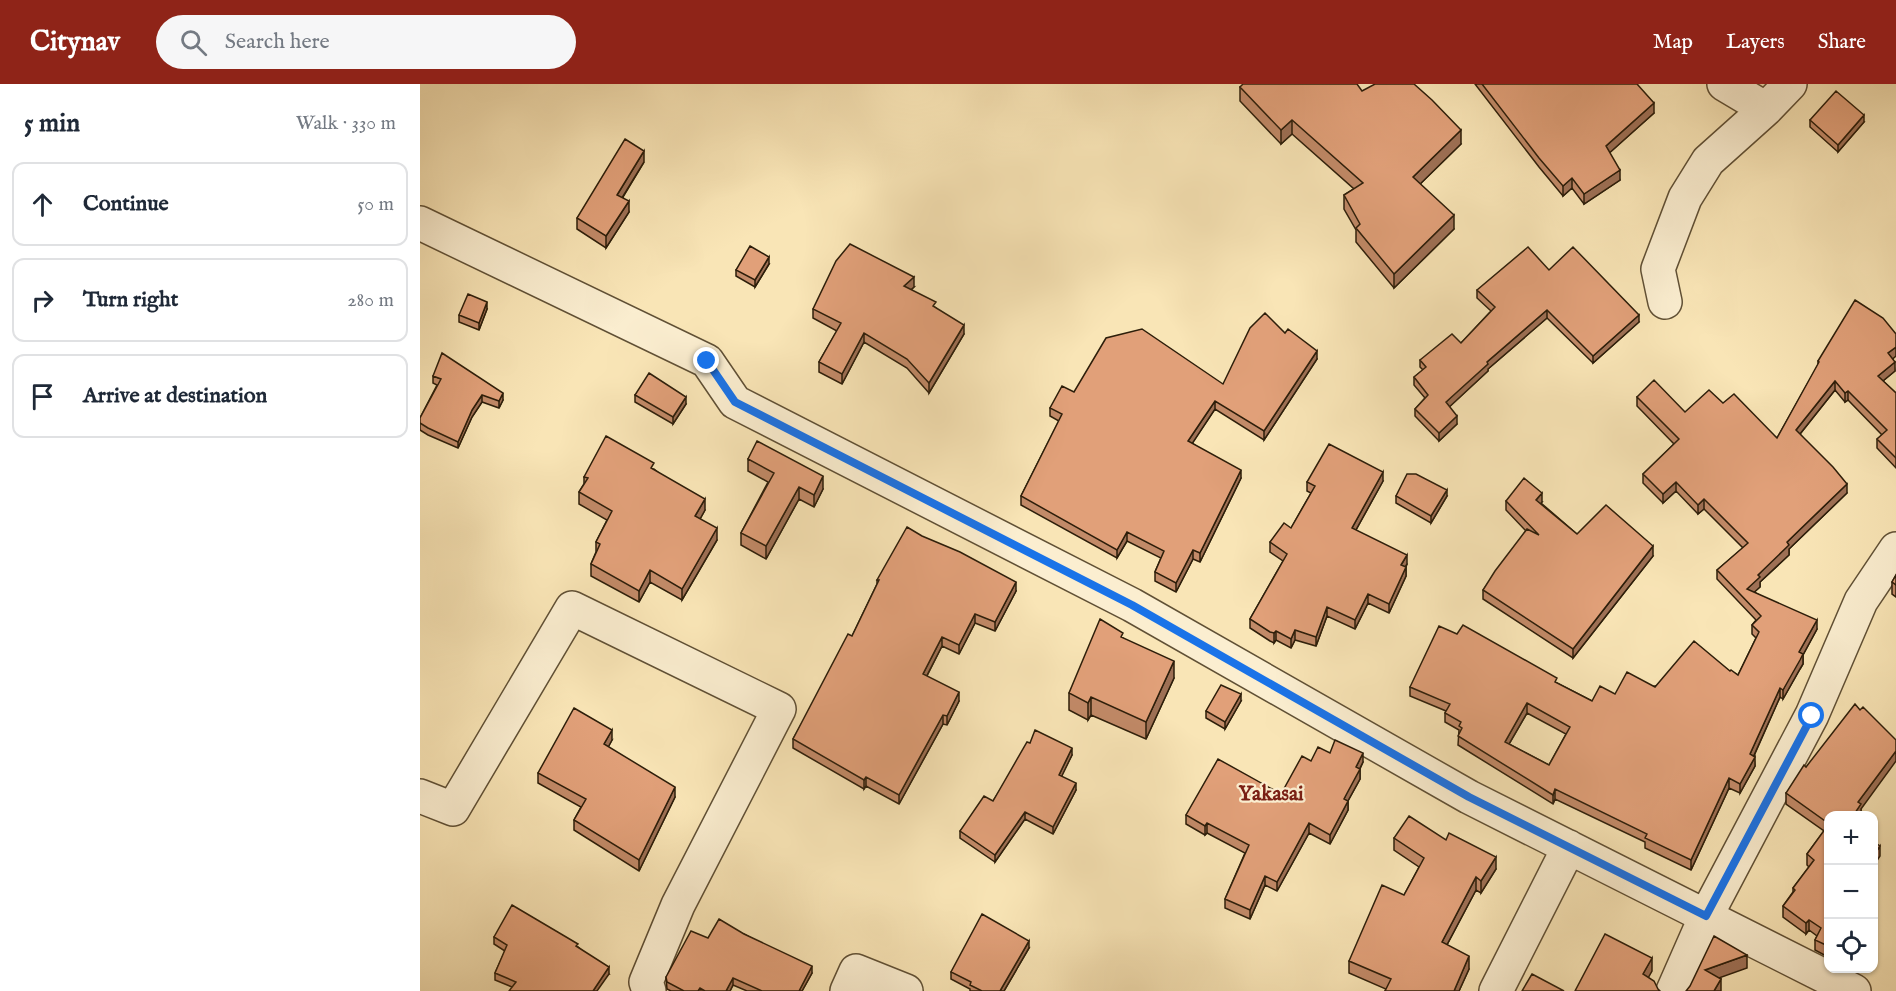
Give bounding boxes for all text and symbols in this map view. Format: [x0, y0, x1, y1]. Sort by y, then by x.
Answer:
search box [156, 15, 576, 69]
text: Citynav [30, 25, 120, 60]
icon: search [177, 26, 210, 59]
text: Search here [225, 28, 330, 56]
text: Map [1653, 29, 1693, 56]
text: Layers [1726, 29, 1785, 56]
text: Share [1818, 29, 1866, 56]
text: 5 min [24, 107, 80, 140]
text: Walk · 330 m [296, 111, 396, 136]
icon: ahead [26, 188, 59, 221]
text: Continue [83, 190, 169, 218]
text: 50 m [357, 192, 394, 217]
icon: right [26, 284, 59, 317]
text: Turn right [83, 286, 178, 314]
text: 280 m [347, 288, 394, 313]
route end [693, 347, 719, 373]
icon: arrive [26, 380, 59, 413]
text: Arrive at destination [83, 382, 267, 410]
route start [1798, 702, 1824, 728]
district label: Yakasai [1238, 781, 1304, 808]
map controls [1824, 811, 1878, 973]
button: + [1824, 811, 1878, 865]
button: − [1824, 865, 1878, 919]
button: locate [1824, 919, 1878, 973]

